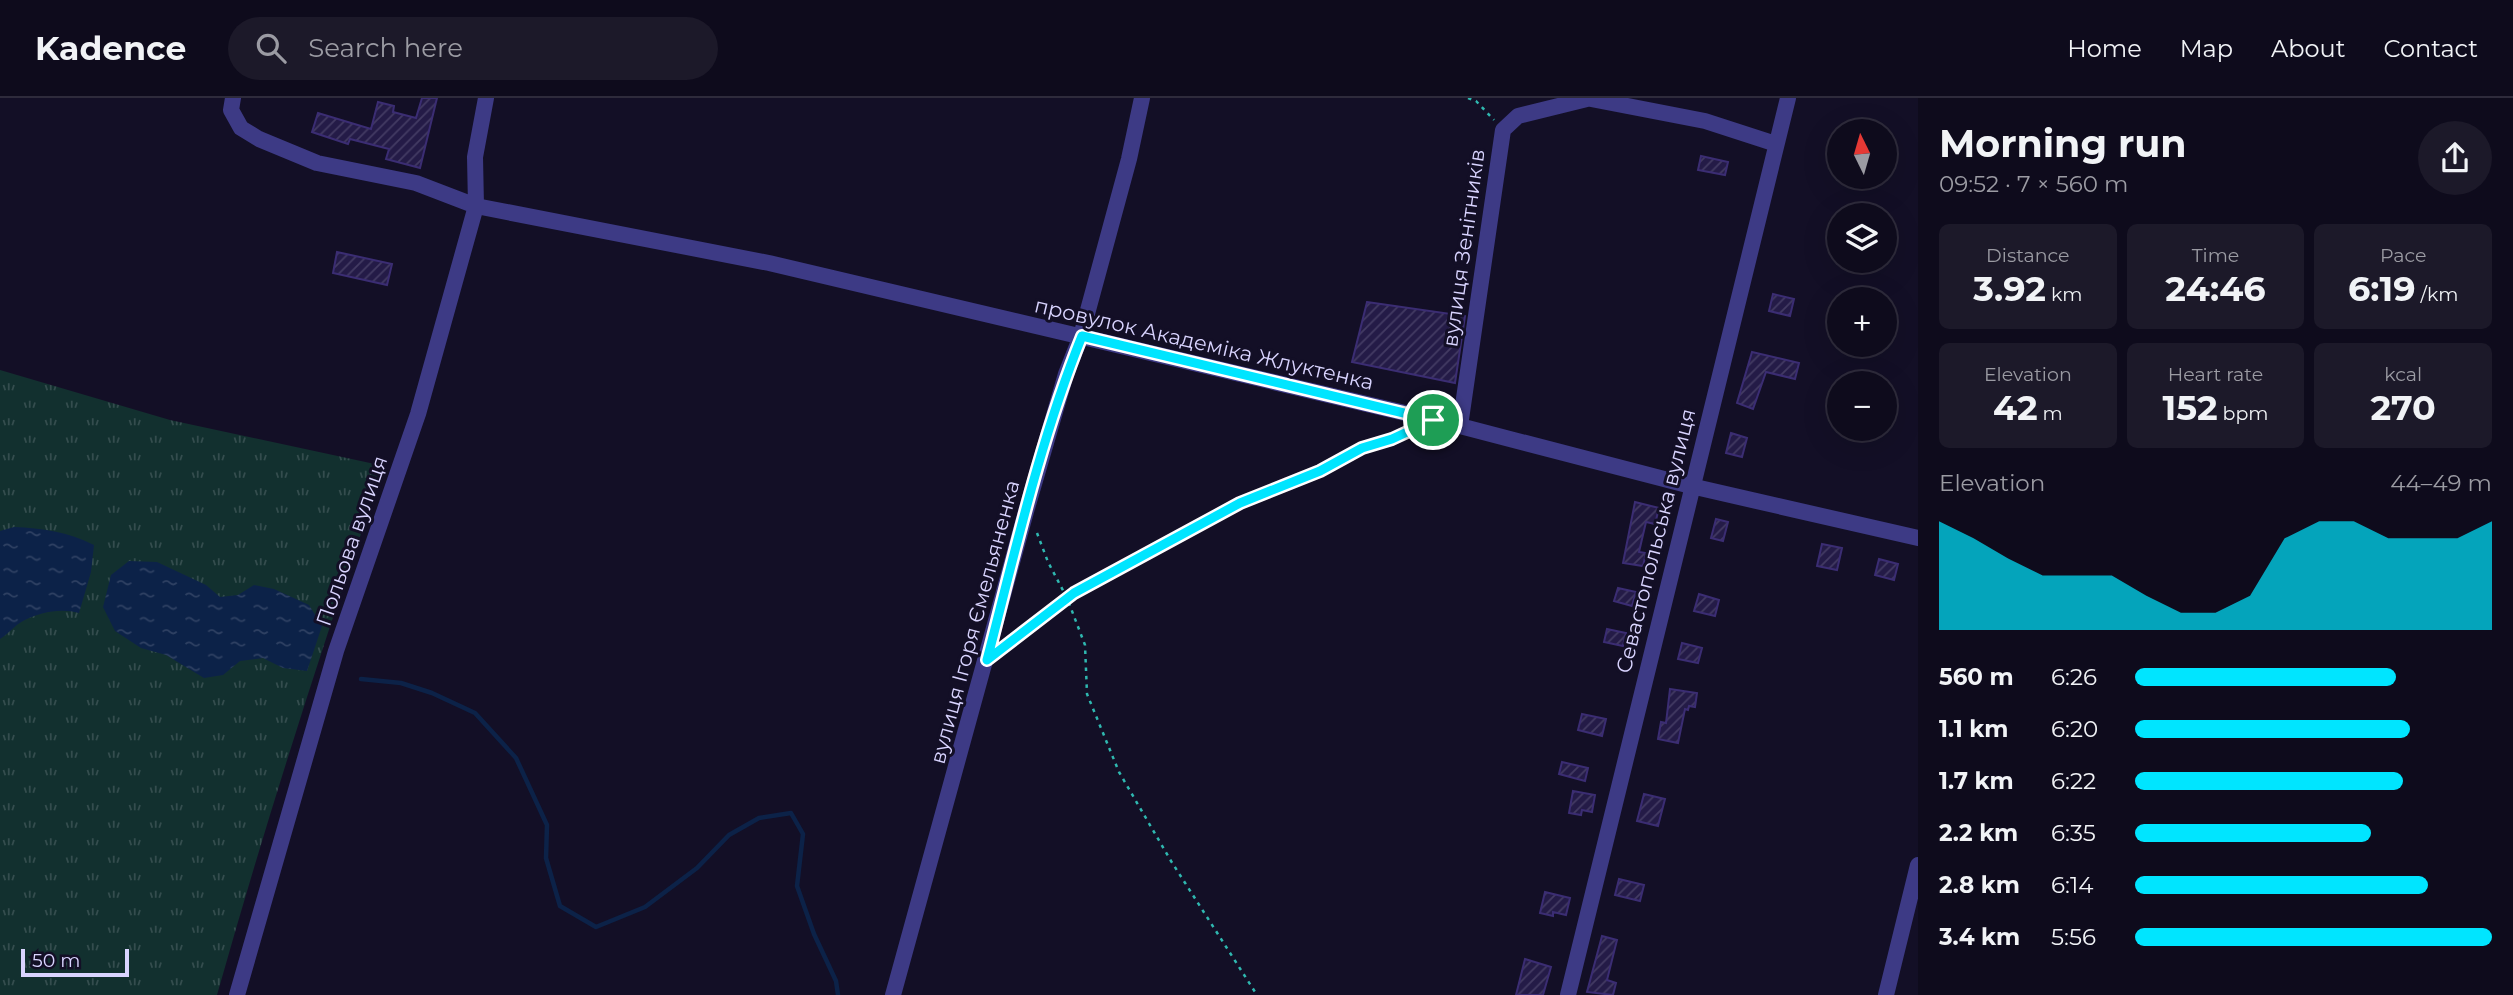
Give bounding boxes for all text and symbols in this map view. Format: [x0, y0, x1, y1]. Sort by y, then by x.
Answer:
search box [228, 17, 718, 80]
text: Kadence [35, 28, 186, 68]
icon: search [252, 29, 290, 67]
text: Search here [308, 32, 463, 64]
text: Home [2067, 34, 2142, 63]
text: Map [2180, 34, 2233, 63]
text: About [2271, 34, 2345, 63]
text: Contact [2383, 34, 2478, 63]
north arrow [1827, 119, 1897, 189]
map controls [1827, 119, 1897, 441]
text: Morning run [1939, 120, 2187, 167]
button: share [2418, 121, 2492, 195]
street label: вулиця Зенітників [1437, 147, 1490, 348]
text: 09:52 · 7 × 560 m [1939, 170, 2128, 198]
button: layers [1827, 203, 1897, 273]
text: Distance [1986, 244, 2070, 267]
text: Time [2192, 244, 2239, 267]
text: Pace [2380, 244, 2426, 267]
text: 3.92 [1973, 267, 2046, 310]
text: 24:46 [2165, 267, 2266, 310]
text: 6:19 [2348, 267, 2415, 310]
text: km [2046, 283, 2082, 306]
text: /km [2415, 283, 2458, 306]
button: + [1827, 287, 1897, 357]
street label: провулок Академіка Жлуктенка [1032, 292, 1376, 395]
text: Elevation [1984, 363, 2072, 386]
text: Heart rate [2168, 363, 2263, 386]
text: kcal [2384, 363, 2422, 386]
button: − [1827, 371, 1897, 441]
text: 42 [1993, 386, 2038, 429]
text: 152 [2163, 386, 2218, 429]
text: 270 [2370, 386, 2436, 429]
pin [1403, 390, 1463, 450]
icon: arrive [1414, 401, 1452, 439]
text: m [2038, 402, 2063, 425]
text: bpm [2218, 402, 2268, 425]
street label: Севастопольська вулиця [1611, 406, 1701, 676]
street label: Польова вулиця [311, 452, 392, 629]
text: Elevation [1939, 469, 2045, 497]
text: 44–49 m [2390, 469, 2492, 497]
street label: вулиця Ігоря Ємельяненка [925, 477, 1024, 766]
text: 560 m [1939, 663, 2014, 691]
text: 6:26 [2051, 663, 2097, 691]
text: 1.1 km [1939, 715, 2008, 743]
text: 6:20 [2051, 715, 2098, 743]
text: 1.7 km [1939, 767, 2014, 795]
text: 6:22 [2051, 767, 2096, 795]
text: 2.2 km [1939, 819, 2018, 847]
text: 6:35 [2051, 819, 2096, 847]
text: 2.8 km [1939, 871, 2020, 899]
text: 6:14 [2051, 871, 2093, 899]
text: 3.4 km [1939, 923, 2020, 951]
text: 5:56 [2051, 923, 2096, 951]
scale bar [21, 946, 130, 978]
text: 50 m [32, 949, 80, 972]

